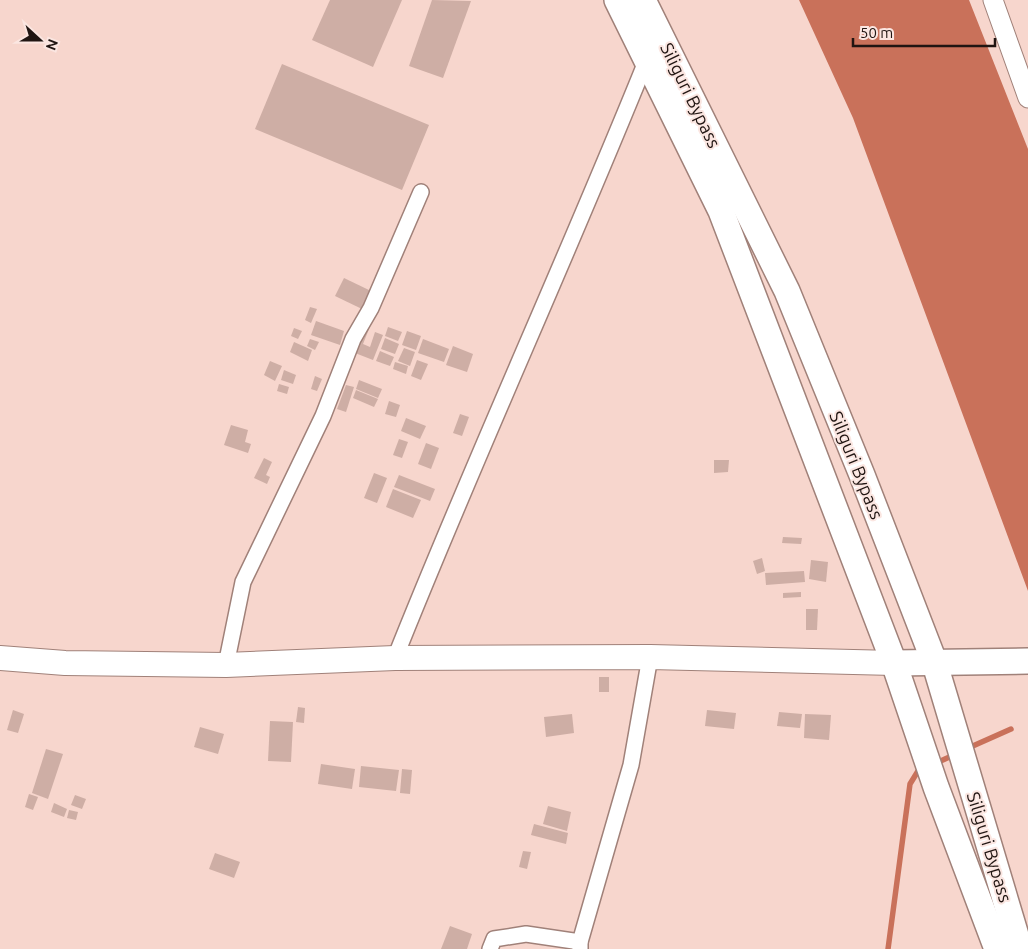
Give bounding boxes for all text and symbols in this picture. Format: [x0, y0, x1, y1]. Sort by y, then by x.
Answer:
north arrow [15, 15, 65, 65]
scale bar [853, 15, 996, 47]
text: 50 m [860, 24, 893, 41]
text: N [43, 37, 61, 52]
street label: Siliguri Bypass [657, 39, 725, 151]
street label: Siliguri Bypass [826, 408, 888, 522]
street label: Siliguri Bypass [964, 789, 1016, 905]

